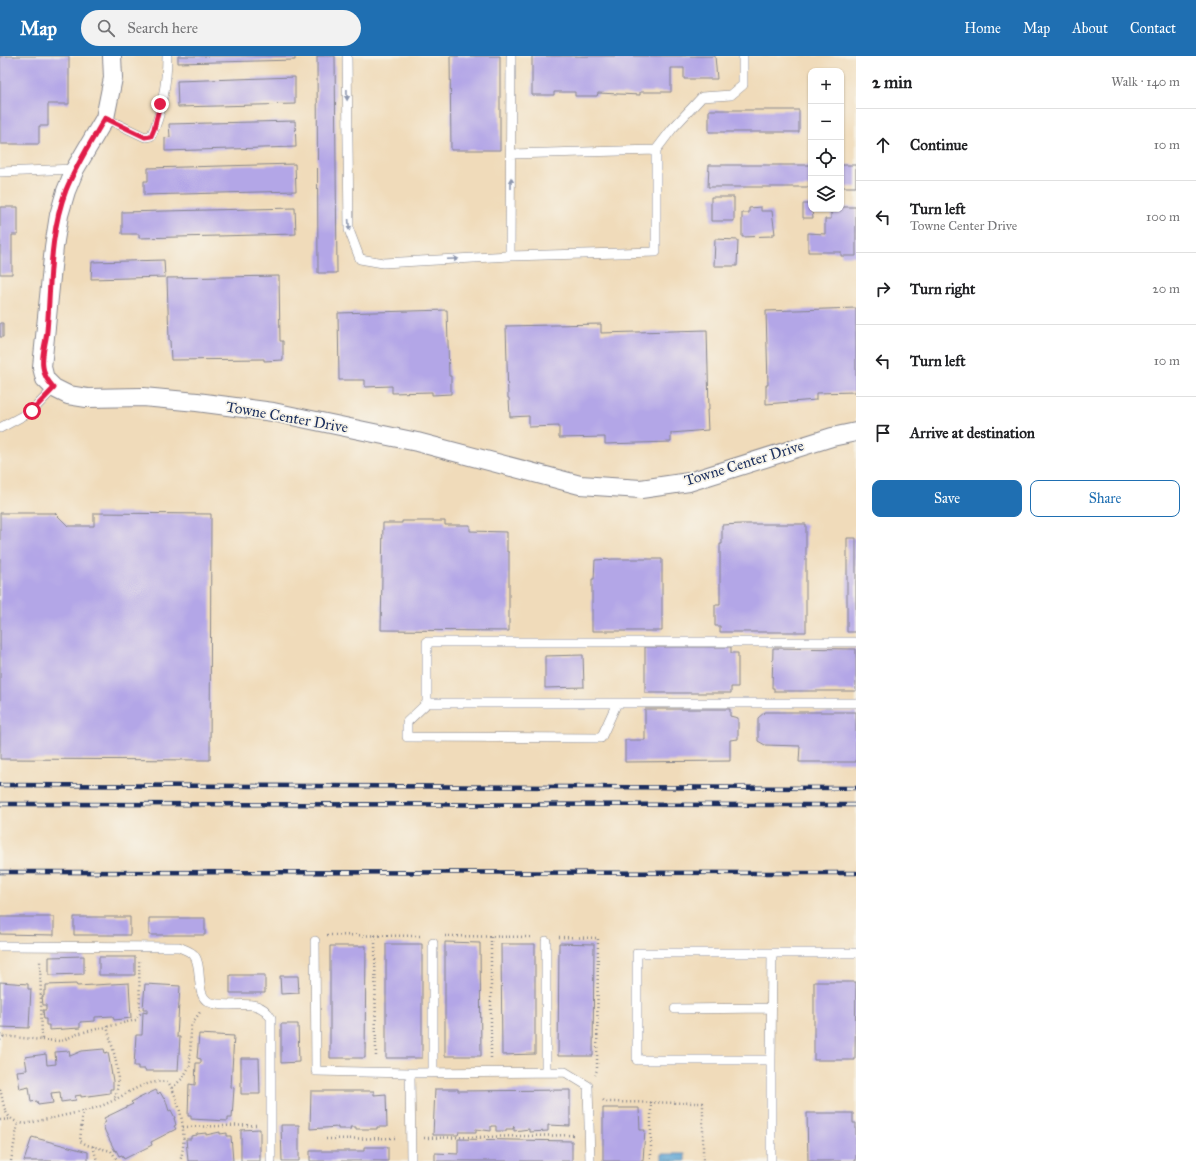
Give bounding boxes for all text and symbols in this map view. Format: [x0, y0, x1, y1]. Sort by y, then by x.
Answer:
search box [81, 10, 361, 46]
text: Map [20, 17, 57, 40]
icon: search [95, 17, 117, 39]
text: Search here [127, 19, 198, 37]
text: Home [964, 20, 1001, 37]
text: Map [1023, 20, 1050, 37]
text: About [1072, 20, 1108, 37]
text: Contact [1130, 20, 1176, 37]
map controls [808, 68, 844, 212]
button: + [808, 68, 844, 104]
text: 2 min [872, 72, 912, 93]
text: Walk · 140 m [1111, 74, 1180, 90]
one-way arrow [344, 89, 350, 102]
route end [151, 95, 169, 113]
button: − [808, 104, 844, 140]
icon: ahead [872, 134, 894, 156]
text: Continue [910, 136, 968, 154]
text: 10 m [1154, 137, 1180, 153]
button: locate [808, 140, 844, 176]
one-way arrow [508, 176, 514, 189]
button: layers [808, 176, 844, 212]
text: Turn left [910, 200, 966, 218]
icon: left [872, 206, 894, 228]
text: 100 m [1146, 209, 1180, 225]
text: Towne Center Drive [910, 218, 1017, 234]
one-way arrow [346, 219, 353, 231]
one-way arrow [447, 256, 459, 263]
icon: right [872, 278, 894, 300]
text: Turn right [910, 280, 975, 298]
text: 20 m [1152, 281, 1180, 297]
icon: left [872, 350, 894, 372]
text: Turn left [910, 352, 966, 370]
text: 10 m [1154, 353, 1180, 369]
street label: Towne Center Drive [225, 397, 349, 437]
route start [23, 402, 41, 420]
icon: arrive [872, 422, 894, 444]
text: Arrive at destination [910, 424, 1035, 442]
street label: Towne Center Drive [682, 436, 806, 490]
button: Save [872, 480, 1022, 517]
button: Share [1030, 480, 1180, 517]

